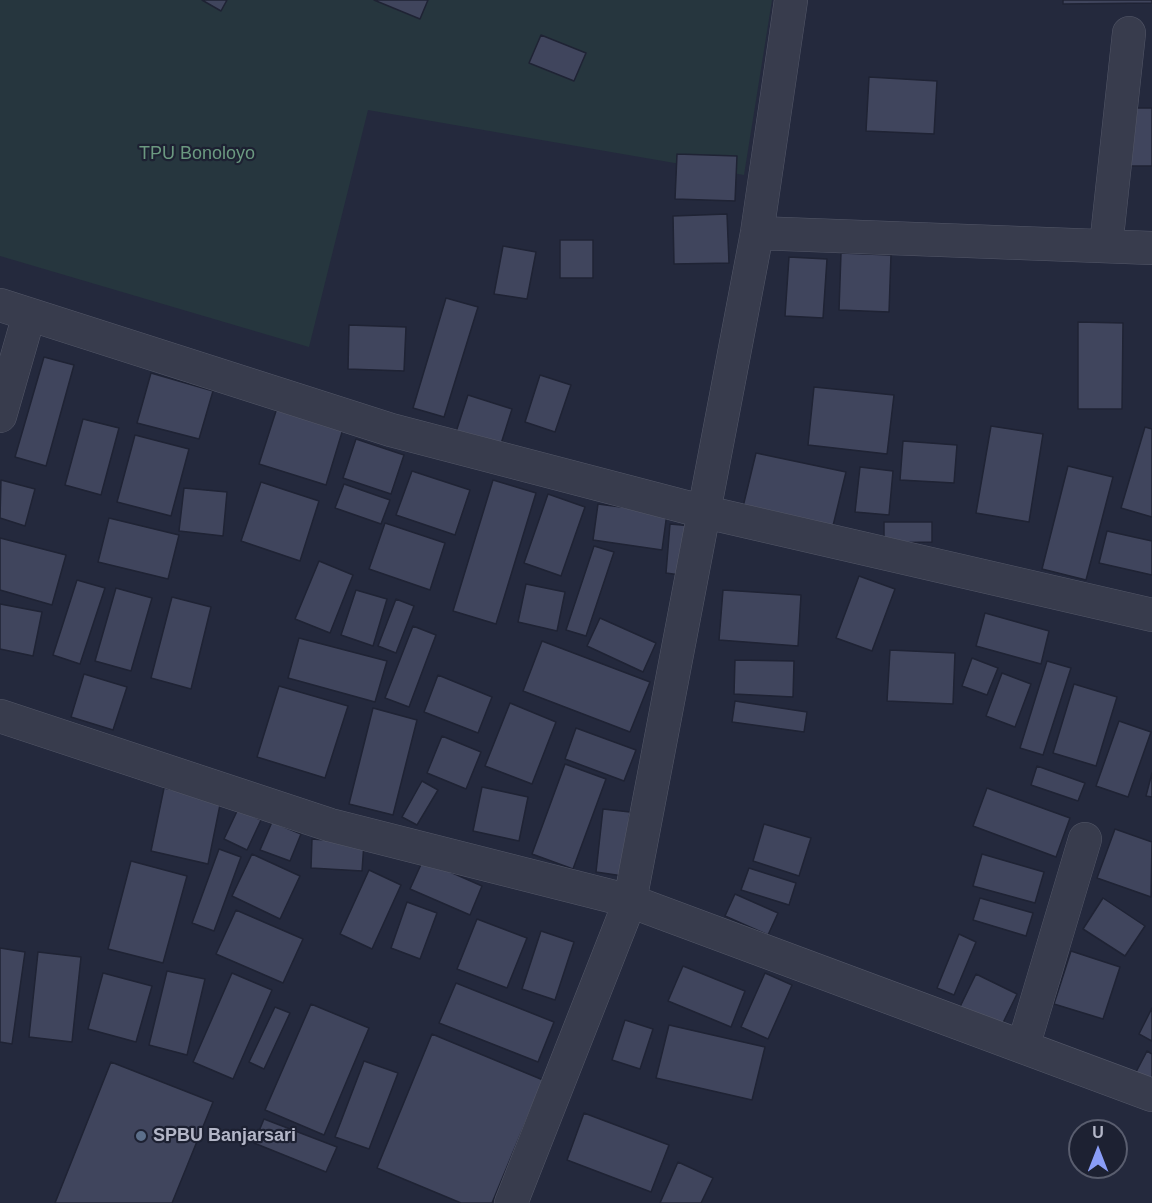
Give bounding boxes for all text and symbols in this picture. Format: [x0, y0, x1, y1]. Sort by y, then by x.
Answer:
park label: TPU Bonoloyo [139, 143, 255, 165]
north arrow [1068, 1119, 1128, 1179]
text: U [1092, 1124, 1104, 1141]
place label: SPBU Banjarsari [153, 1125, 296, 1147]
marker: SPBU Banjarsari [134, 1129, 148, 1143]

